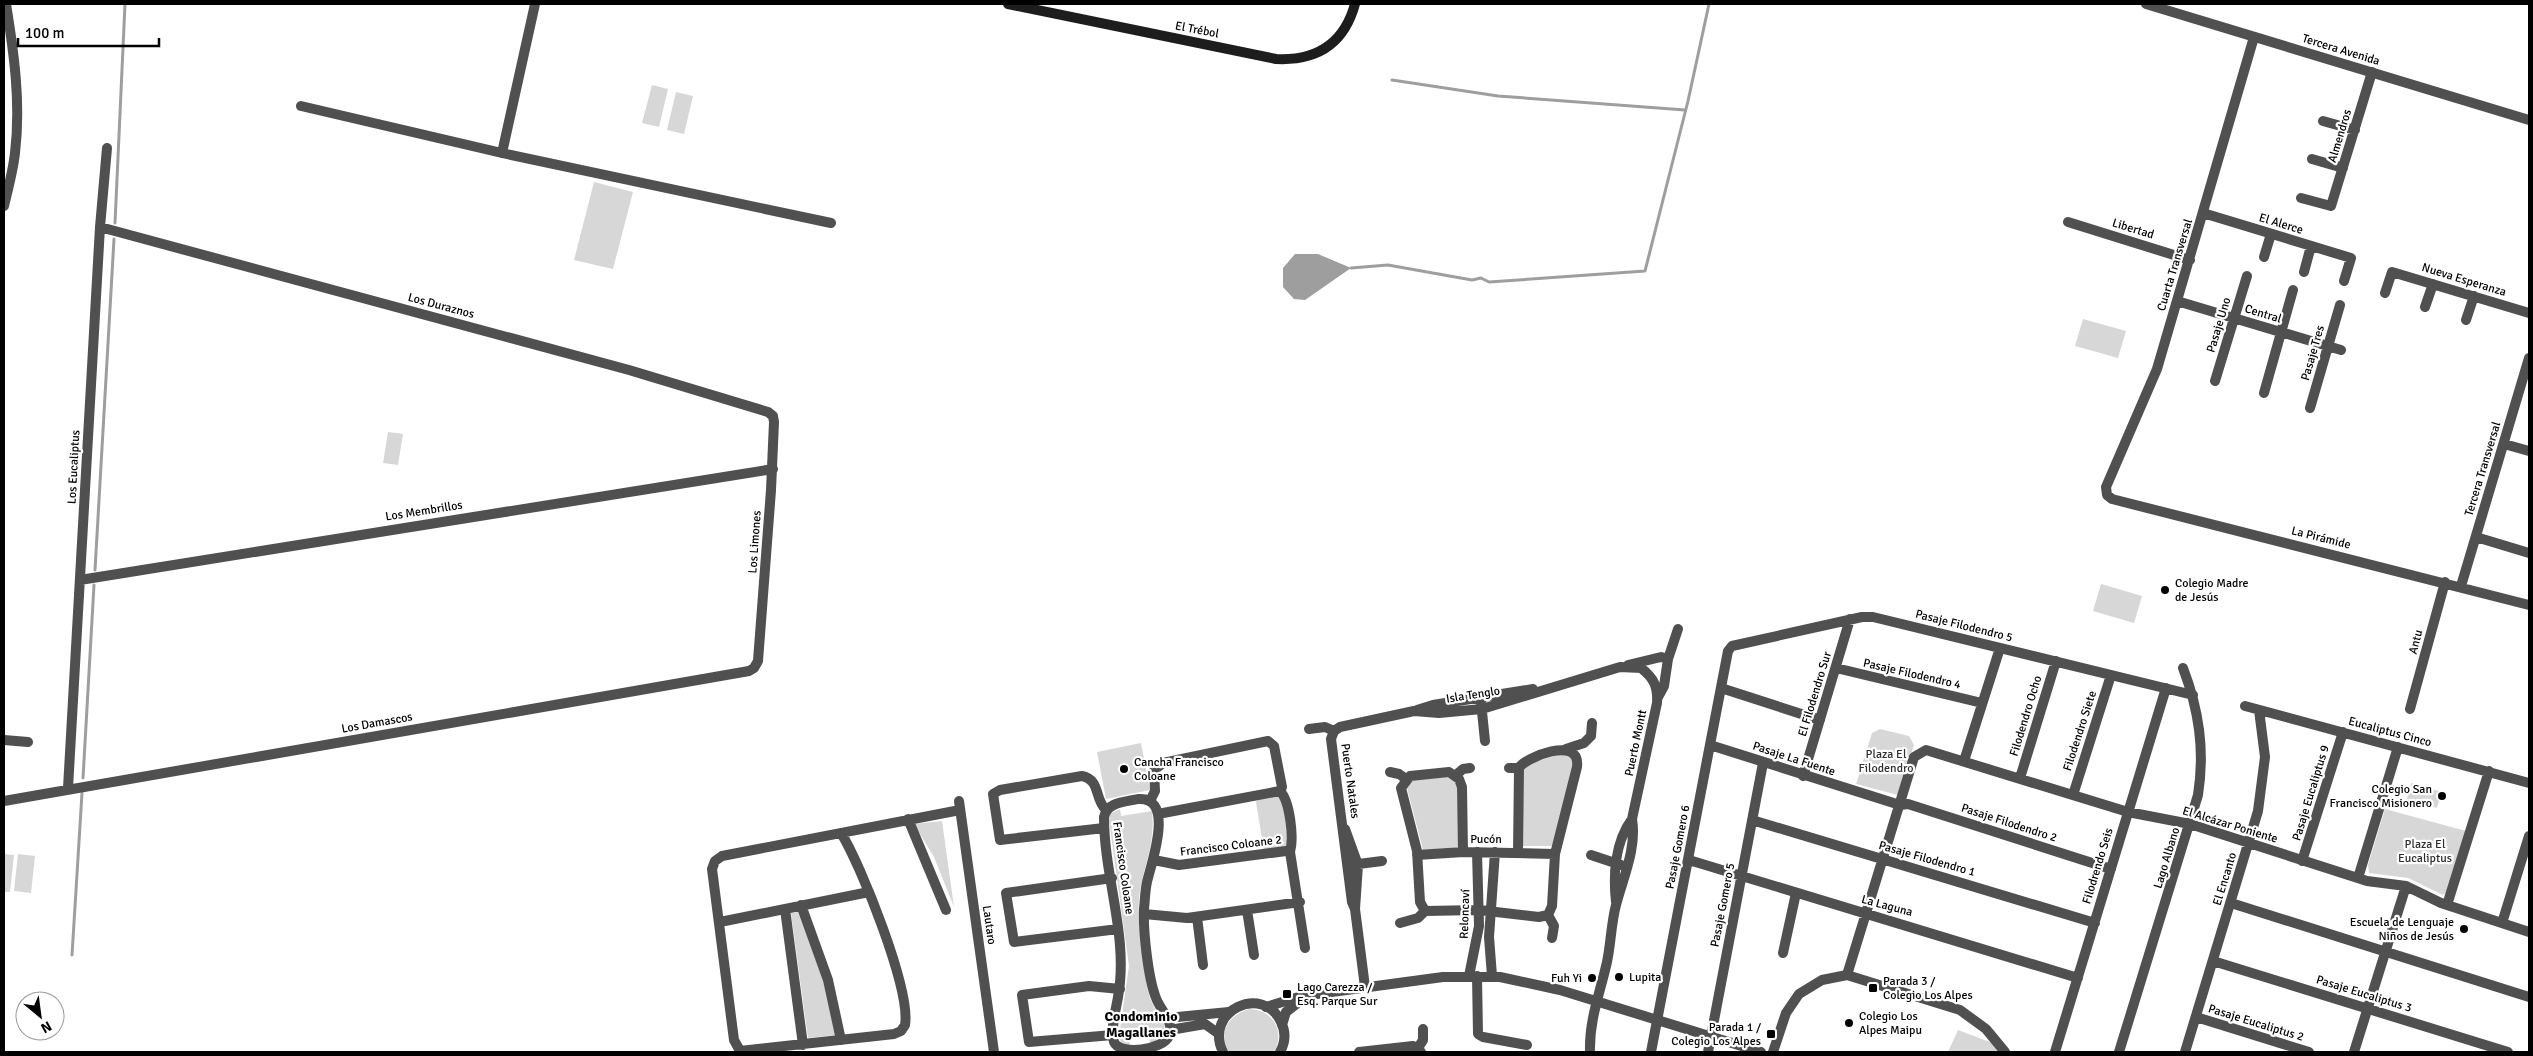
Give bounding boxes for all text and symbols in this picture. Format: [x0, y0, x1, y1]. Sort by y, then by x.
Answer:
scale bar [18, 15, 159, 47]
street label: El Trébol [1174, 18, 1221, 42]
text: 100 m [25, 24, 65, 42]
street label: Tercera Avenida [2300, 31, 2382, 69]
street label: Almendros [2325, 108, 2355, 164]
street label: El Alerce [2257, 210, 2305, 238]
street label: Libertad [2110, 216, 2156, 242]
street label: Cuarta Transversal [2154, 217, 2196, 313]
street label: Nueva Esperanza [2420, 260, 2508, 300]
street label: Los Duraznos [406, 290, 476, 322]
street label: Pasaje Uno [2204, 296, 2234, 354]
street label: Central [2243, 301, 2284, 327]
street label: Pasaje Tres [2298, 324, 2328, 382]
street label: Tercera Transversal [2462, 420, 2505, 518]
street label: Los Eucaliptus [65, 430, 83, 504]
street label: Los Membrillos [384, 498, 464, 524]
street label: Los Limones [745, 510, 765, 574]
street label: La Pirámide [2290, 523, 2352, 553]
place label: Colegio Madre de Jesús [2175, 576, 2249, 605]
marker: Colegio Madre de Jesús [2159, 584, 2171, 596]
street label: Pasaje Filodendro 5 [1914, 607, 2014, 645]
street label: Antu [2406, 628, 2426, 656]
street label: El Filodendro Sur [1795, 649, 1835, 738]
street label: Pasaje Filodendro 4 [1862, 655, 1963, 693]
street label: Filodendro Ocho [2007, 674, 2045, 758]
street label: Isla Tenglo [1445, 683, 1501, 707]
street label: Filodendro Siete [2060, 689, 2100, 773]
street label: Puerto Montt [1622, 708, 1650, 778]
street label: Los Damascos [340, 709, 414, 737]
street label: Eucaliptus Cinco [2347, 714, 2433, 750]
street label: Pasaje La Fuente [1751, 739, 1837, 779]
street label: Puerto Natales [1337, 742, 1363, 820]
street label: Pasaje Eucaliptus 9 [2289, 743, 2333, 843]
park label: Plaza El Filodendro [1859, 747, 1913, 776]
place label: Cancha Francisco Coloane [1134, 755, 1224, 784]
marker: Cancha Francisco Coloane [1118, 763, 1130, 775]
place label: Colegio San Francisco Misionero [2330, 782, 2432, 811]
marker: Colegio San Francisco Misionero [2436, 790, 2448, 802]
street label: Pasaje Filodendro 2 [1959, 800, 2059, 846]
street label: El Alcázar Poniente [2180, 803, 2280, 847]
street label: Pasaje Gomero 6 [1663, 804, 1693, 890]
street label: Francisco Coloane [1109, 821, 1137, 915]
street label: Filodrendo Seis [2079, 826, 2117, 906]
street label: Lago Albano [2151, 826, 2183, 890]
street label: Francisco Coloane 2 [1179, 832, 1283, 860]
street label: Pucón [1470, 832, 1502, 847]
park label: Plaza El Eucaliptus [2398, 837, 2452, 866]
street label: Pasaje Filodendro 1 [1877, 838, 1977, 880]
street label: El Encanto [2210, 851, 2240, 907]
street label: Pasaje Gomero 5 [1708, 862, 1738, 948]
street label: Reloncaví [1457, 888, 1473, 939]
street label: La Laguna [1860, 892, 1914, 920]
street label: Lautaro [979, 904, 999, 946]
place label: Escuela de Lenguaje Niños de Jesús [2350, 915, 2454, 944]
marker: Escuela de Lenguaje Niños de Jesús [2458, 923, 2470, 935]
place label: Lupita [1629, 970, 1661, 985]
place label: Fuh Yi [1551, 971, 1582, 986]
marker: Lupita [1613, 971, 1625, 983]
marker: Fuh Yi [1586, 972, 1598, 984]
street label: Pasaje Eucaliptus 3 [2314, 972, 2414, 1016]
place label: Parada 3 / Colegio Los Alpes [1883, 974, 1973, 1003]
place label: Lago Carezza / Esq. Parque Sur [1297, 980, 1378, 1009]
marker: Parada 3 / Colegio Los Alpes [1867, 982, 1879, 994]
marker: Lago Carezza / Esq. Parque Sur [1281, 988, 1293, 1000]
north arrow [15, 991, 65, 1041]
street label: Pasaje Eucaliptus 2 [2206, 1001, 2306, 1045]
district label: Condominio Magallanes [1105, 1008, 1177, 1041]
place label: Colegio Los Alpes Maipu [1859, 1009, 1922, 1038]
text: N [38, 1017, 54, 1037]
marker: Colegio Los Alpes Maipu [1843, 1017, 1855, 1029]
place label: Parada 1 / Colegio Los Alpes [1671, 1020, 1761, 1049]
marker: Parada 1 / Colegio Los Alpes [1765, 1028, 1777, 1040]

